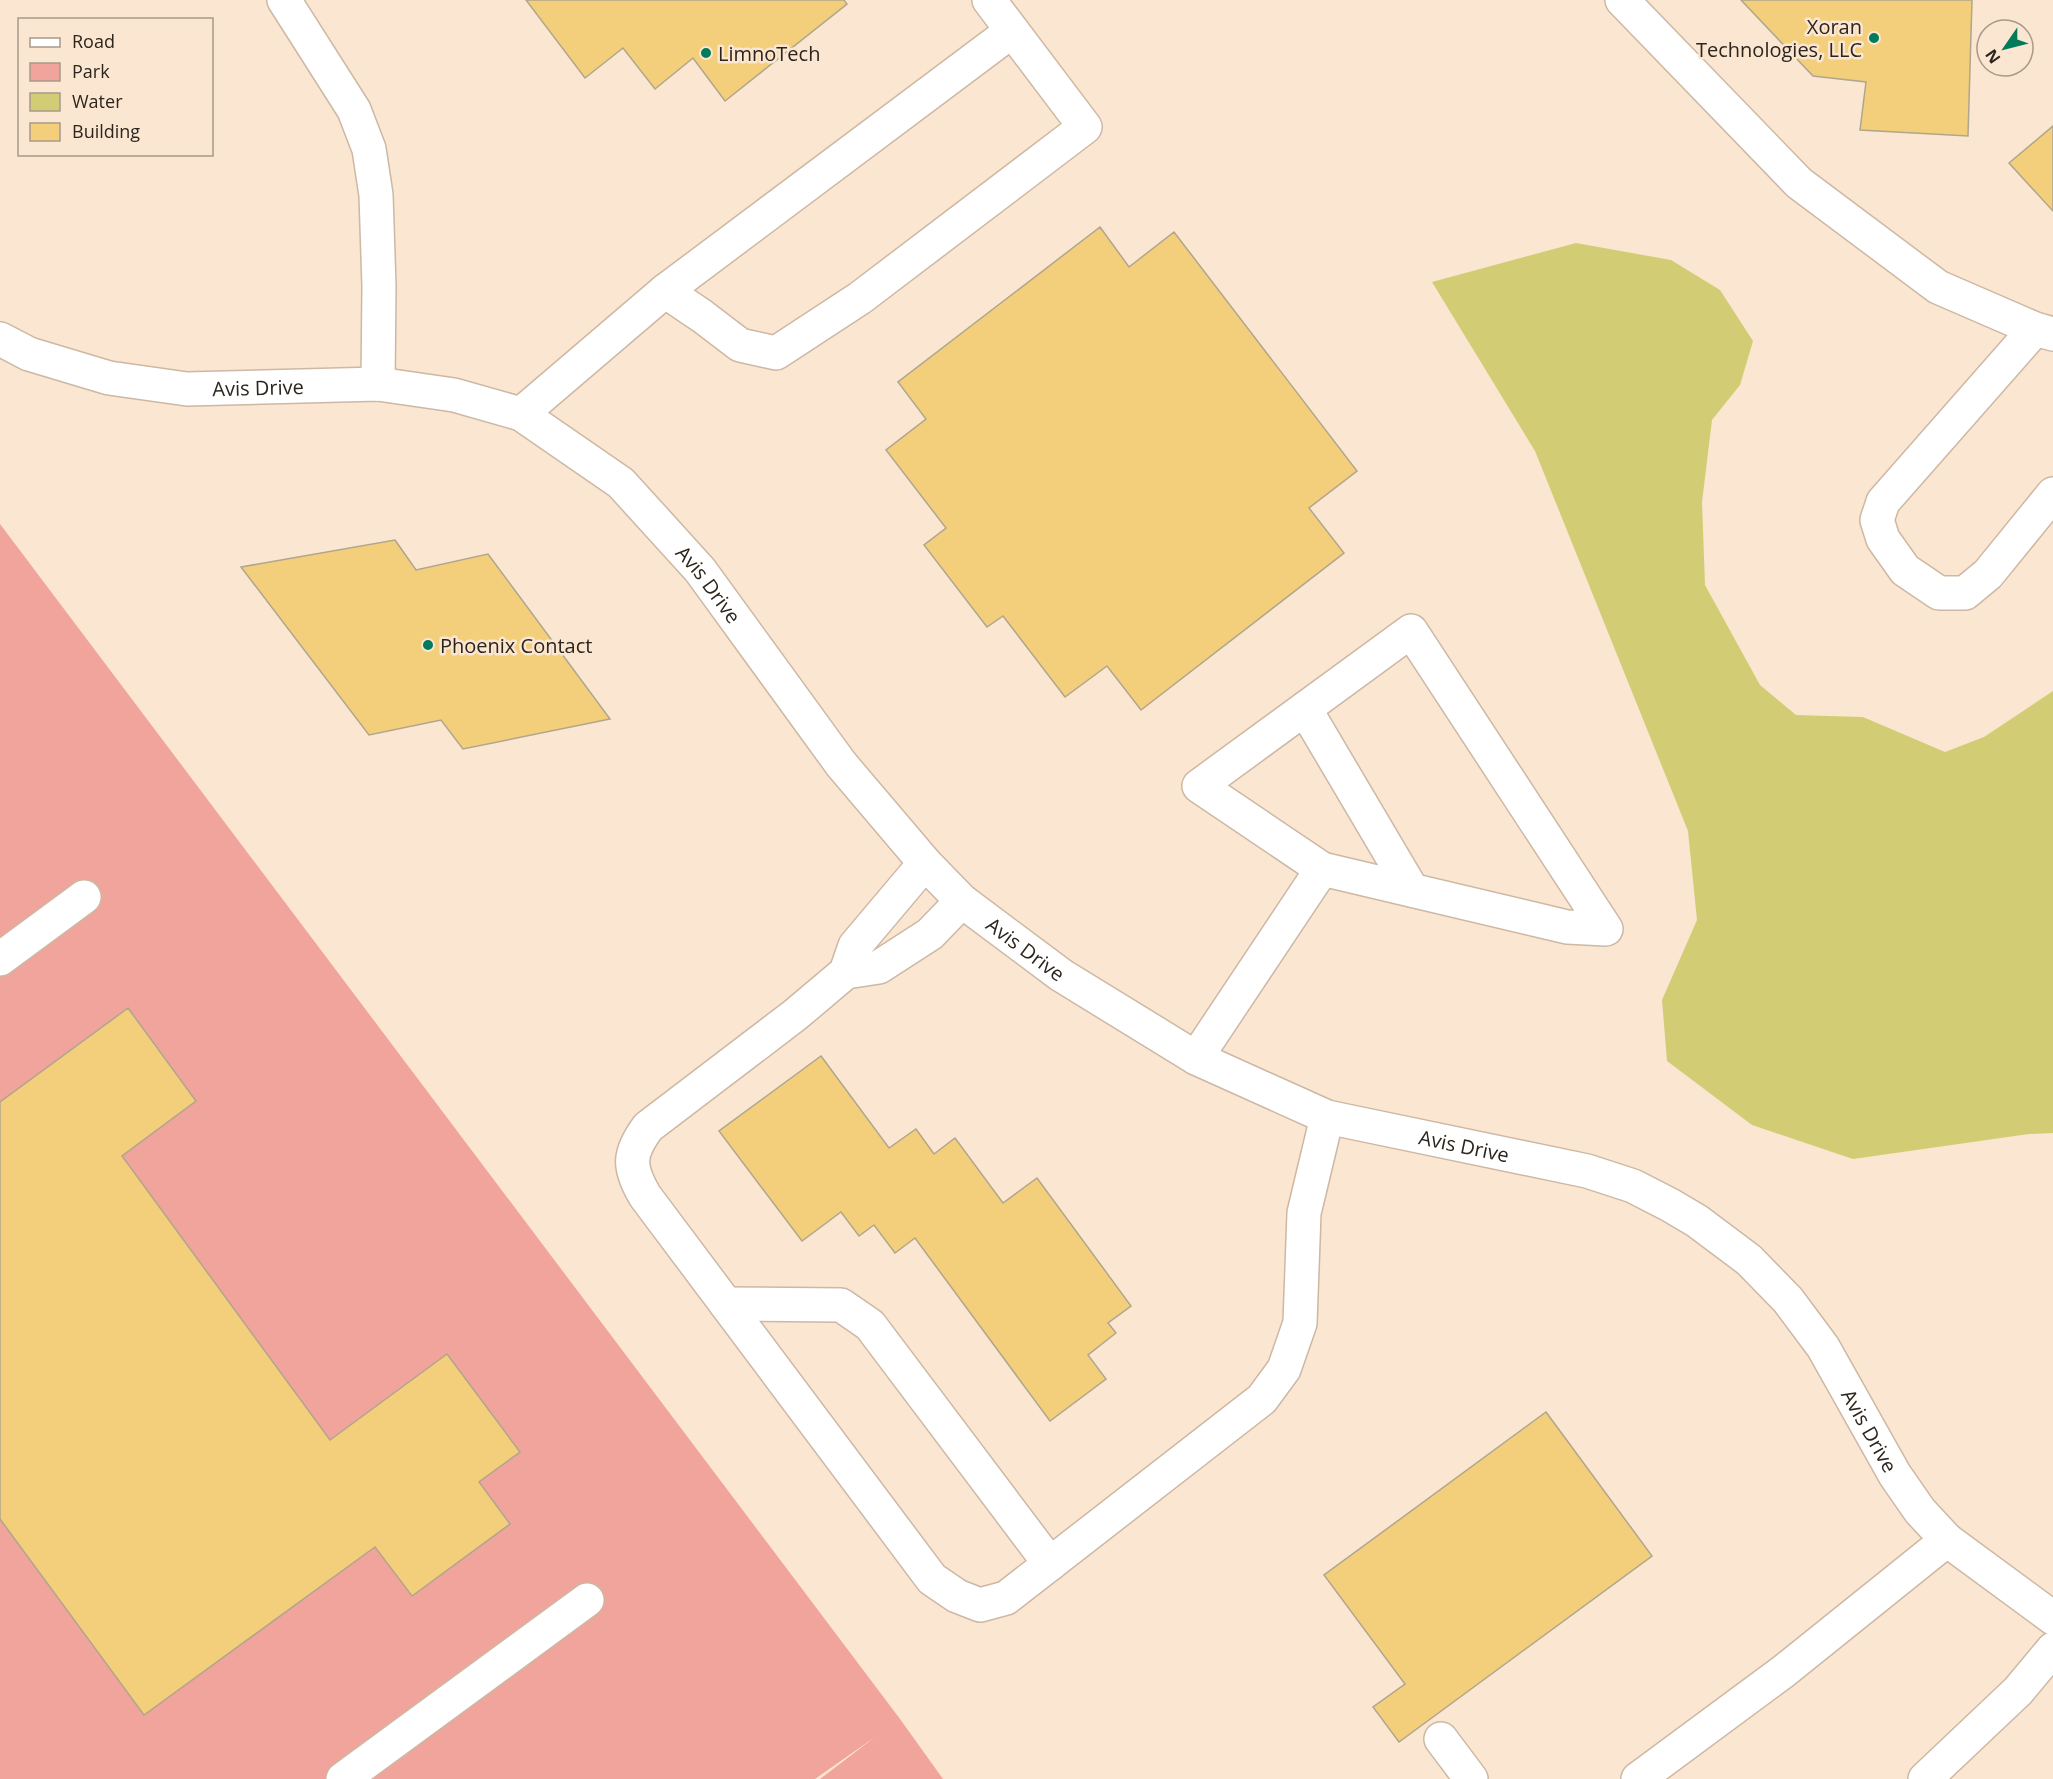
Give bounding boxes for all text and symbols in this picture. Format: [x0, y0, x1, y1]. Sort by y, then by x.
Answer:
place label: Xoran Technologies, LLC [1696, 13, 1862, 63]
legend [18, 18, 213, 156]
north arrow [1975, 18, 2035, 78]
text: Road [72, 29, 115, 53]
marker: Xoran Technologies, LLC [1867, 31, 1881, 45]
place label: LimnoTech [718, 40, 820, 67]
text: N [1980, 45, 2005, 68]
marker: LimnoTech [699, 46, 713, 60]
text: Park [72, 59, 110, 83]
text: Water [72, 89, 123, 113]
text: Building [72, 119, 140, 143]
street label: Avis Drive [212, 372, 304, 402]
street label: Avis Drive [670, 539, 748, 628]
place label: Phoenix Contact [440, 632, 592, 659]
marker: Phoenix Contact [421, 638, 435, 652]
street label: Avis Drive [981, 911, 1071, 987]
street label: Avis Drive [1417, 1123, 1512, 1168]
street label: Avis Drive [1836, 1384, 1904, 1477]

